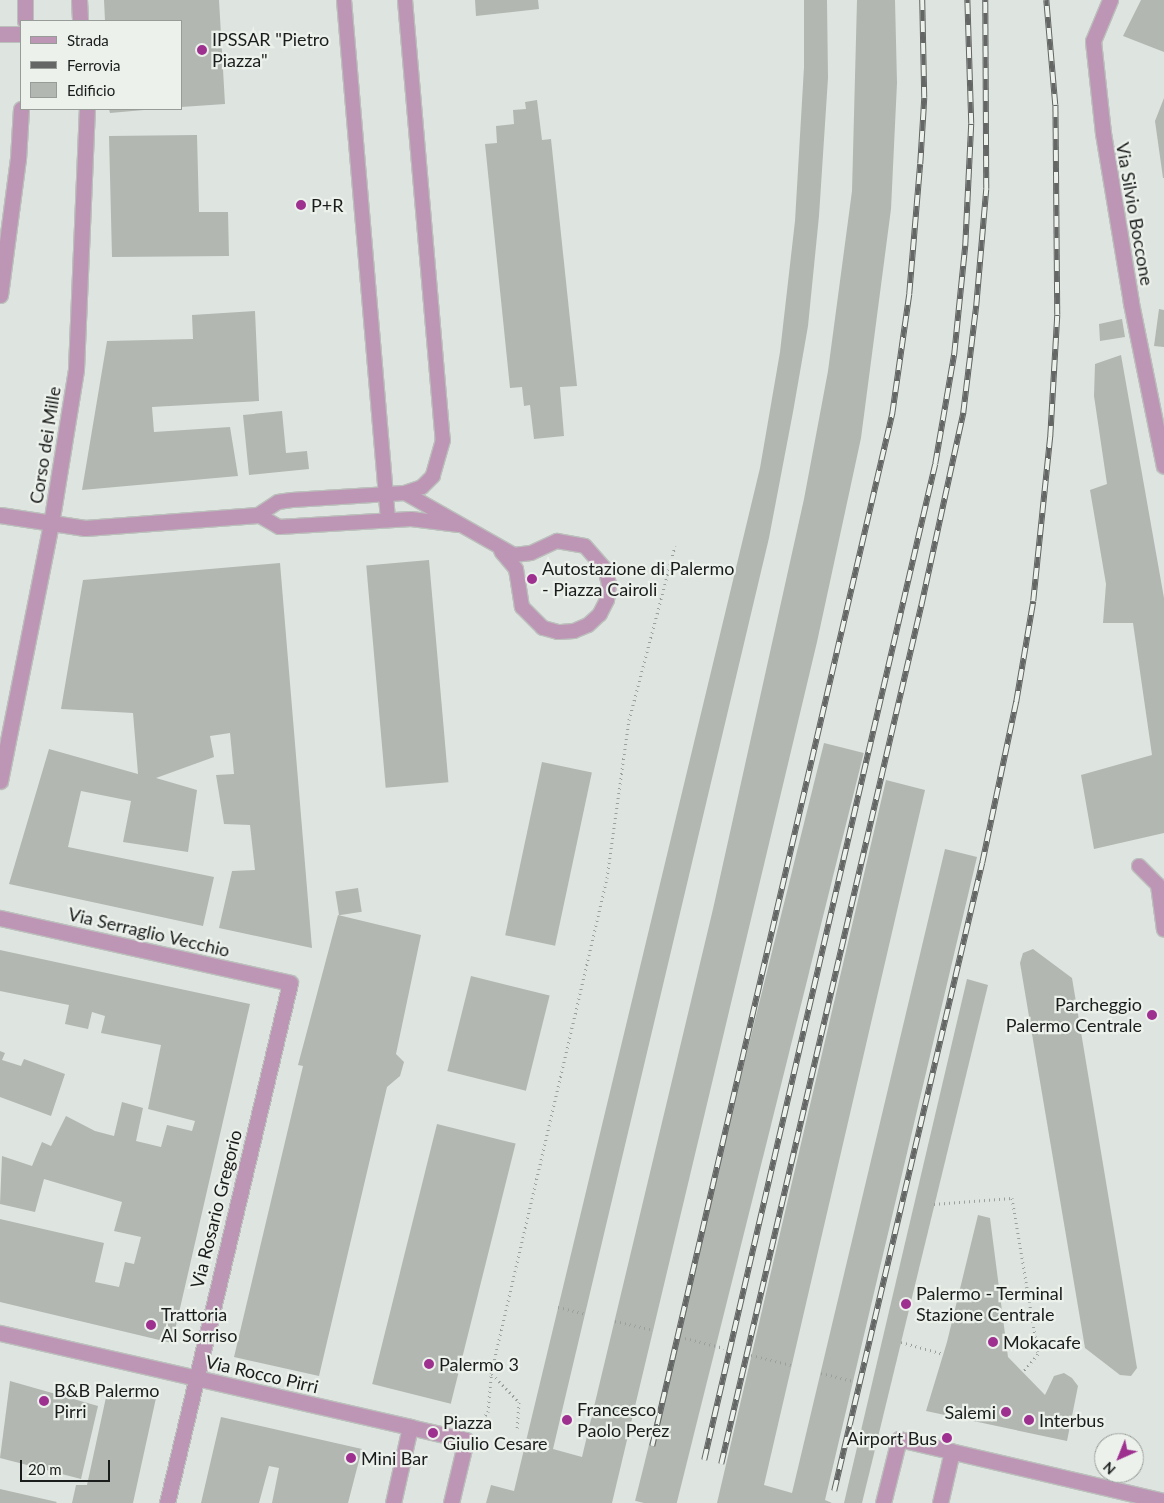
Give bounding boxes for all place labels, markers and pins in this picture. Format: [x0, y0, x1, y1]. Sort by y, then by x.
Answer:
place label: IPSSAR "Pietro Piazza" [212, 29, 329, 72]
marker: IPSSAR "Pietro Piazza" [196, 44, 208, 56]
place label: P+R [311, 194, 344, 216]
marker: P+R [295, 199, 307, 211]
place label: Autostazione di Palermo - Piazza Cairoli [542, 558, 734, 600]
marker: Autostazione di Palermo - Piazza Cairoli [526, 573, 538, 585]
place label: Parcheggio Palermo Centrale [1006, 994, 1142, 1036]
marker: Parcheggio Palermo Centrale [1146, 1009, 1158, 1021]
place label: Palermo - Terminal Stazione Centrale [916, 1283, 1064, 1326]
marker: Palermo - Terminal Stazione Centrale [900, 1298, 912, 1310]
place label: Trattoria Al Sorriso [161, 1304, 237, 1346]
marker: Trattoria Al Sorriso [145, 1319, 157, 1331]
place label: Mokacafe [1003, 1331, 1081, 1353]
marker: Mokacafe [987, 1336, 999, 1348]
place label: Palermo 3 [439, 1353, 519, 1375]
marker: Palermo 3 [423, 1358, 435, 1370]
place label: B&B Palermo Pirri [54, 1380, 159, 1422]
marker: B&B Palermo Pirri [38, 1395, 50, 1407]
place label: Francesco Paolo Perez [577, 1399, 669, 1442]
place label: Salemi [945, 1401, 996, 1423]
marker: Salemi [1000, 1406, 1012, 1418]
place label: Interbus [1039, 1409, 1104, 1431]
place label: Piazza Giulio Cesare [443, 1412, 548, 1455]
marker: Francesco Paolo Perez [561, 1414, 573, 1426]
marker: Interbus [1023, 1414, 1035, 1426]
marker: Piazza Giulio Cesare [427, 1427, 439, 1439]
place label: Airport Bus [847, 1427, 937, 1449]
marker: Airport Bus [941, 1432, 953, 1444]
place label: Mini Bar [361, 1447, 428, 1469]
marker: Mini Bar [345, 1452, 357, 1464]

